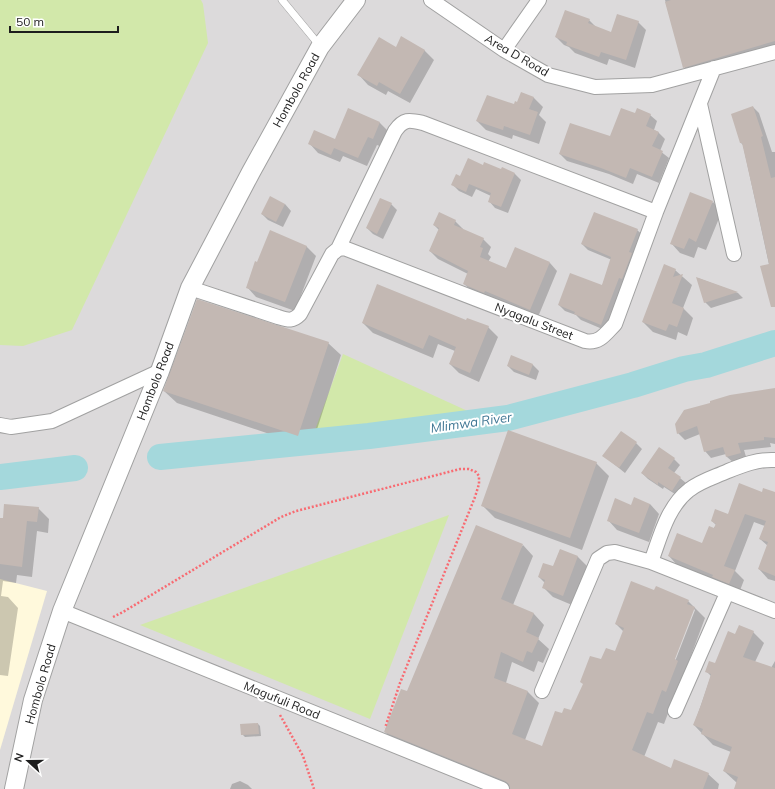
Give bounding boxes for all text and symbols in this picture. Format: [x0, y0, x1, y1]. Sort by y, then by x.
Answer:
scale bar [10, 8, 118, 34]
text: 50 m [16, 14, 44, 29]
street label: Area D Road [482, 31, 552, 79]
street label: Hombolo Road [269, 50, 323, 130]
street label: Nyagalu Street [493, 299, 575, 343]
street label: Hombolo Road [133, 340, 177, 422]
water label: Mlimwa River [429, 408, 514, 436]
street label: Hombolo Road [21, 642, 59, 726]
street label: Magufuli Road [242, 678, 322, 722]
north arrow [8, 741, 48, 781]
text: N [11, 751, 27, 764]

